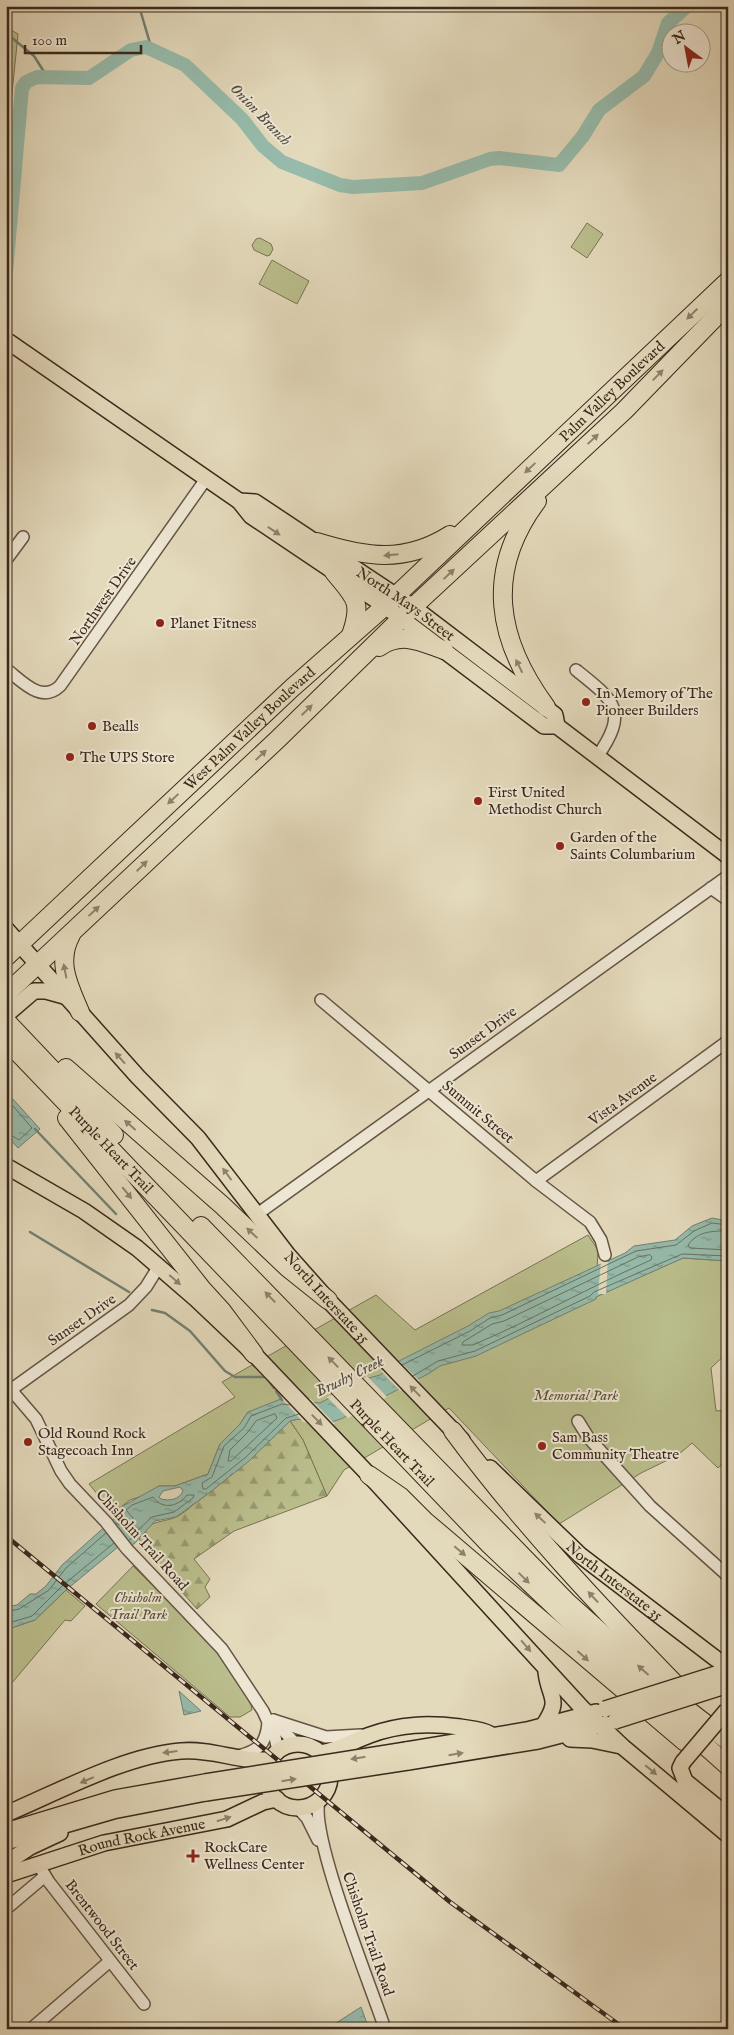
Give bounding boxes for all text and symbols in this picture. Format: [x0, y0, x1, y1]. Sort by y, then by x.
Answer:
scale bar [25, 22, 141, 54]
north arrow [662, 22, 712, 72]
text: N [669, 27, 690, 49]
text: 100 m [32, 31, 68, 50]
water label: Onion Branch [225, 79, 295, 151]
one-way arrow [687, 308, 699, 320]
street label: Palm Valley Boulevard [555, 336, 669, 446]
one-way arrow [652, 370, 664, 382]
one-way arrow [587, 433, 599, 445]
one-way arrow [524, 462, 536, 474]
one-way arrow [267, 526, 280, 536]
one-way arrow [383, 552, 399, 560]
street label: Northwest Drive [65, 553, 141, 649]
street label: North Mays Street [353, 563, 459, 645]
one-way arrow [443, 568, 455, 580]
place label: Planet Fitness [170, 614, 257, 633]
marker: Planet Fitness [154, 617, 166, 629]
one-way arrow [515, 659, 524, 674]
street label: West Palm Valley Boulevard [180, 662, 320, 794]
place label: In Memory of The Pioneer Builders [596, 684, 713, 720]
marker: In Memory of The Pioneer Builders [580, 696, 592, 708]
one-way arrow [301, 704, 313, 716]
place label: Bealls [102, 717, 139, 736]
marker: Bealls [86, 720, 98, 732]
place label: The UPS Store [80, 748, 175, 767]
one-way arrow [254, 749, 266, 761]
marker: The UPS Store [64, 751, 76, 763]
place label: First United Methodist Church [488, 783, 602, 819]
one-way arrow [168, 793, 180, 805]
marker: First United Methodist Church [472, 795, 484, 807]
place label: Garden of the Saints Columbarium [570, 828, 696, 864]
marker: Garden of the Saints Columbarium [554, 840, 566, 852]
one-way arrow [135, 860, 147, 872]
one-way arrow [88, 905, 100, 917]
one-way arrow [61, 963, 69, 978]
street label: Sunset Drive [445, 1002, 521, 1064]
one-way arrow [115, 1051, 126, 1064]
street label: Vista Avenue [584, 1068, 661, 1131]
street label: Summit Street [438, 1076, 518, 1148]
street label: Purple Heart Trail [65, 1102, 158, 1198]
one-way arrow [124, 1120, 136, 1131]
one-way arrow [221, 1168, 232, 1181]
one-way arrow [121, 1186, 132, 1199]
one-way arrow [246, 1227, 258, 1239]
street label: North Interstate 35 [280, 1248, 374, 1348]
one-way arrow [169, 1274, 181, 1286]
street label: Sunset Drive [44, 1290, 120, 1350]
one-way arrow [264, 1291, 276, 1303]
water label: Brushy Creek [313, 1352, 388, 1402]
one-way arrow [327, 1356, 339, 1368]
one-way arrow [409, 1385, 421, 1397]
park label: Memorial Park [534, 1386, 618, 1405]
street label: Purple Heart Trail [346, 1395, 439, 1491]
one-way arrow [311, 1414, 323, 1426]
place label: Old Round Rock Stagecoach Inn [38, 1424, 147, 1460]
place label: Sam Bass Community Theatre [552, 1428, 679, 1464]
marker: Old Round Rock Stagecoach Inn [22, 1436, 34, 1448]
marker: Sam Bass Community Theatre [536, 1440, 548, 1452]
street label: Chisholm Trail Road [91, 1485, 193, 1595]
one-way arrow [534, 1512, 546, 1524]
street label: North Interstate 35 [562, 1537, 667, 1625]
one-way arrow [453, 1545, 466, 1556]
one-way arrow [518, 1572, 530, 1584]
park label: Chisholm Trail Park [109, 1588, 167, 1624]
one-way arrow [587, 1592, 599, 1604]
one-way arrow [521, 1640, 532, 1653]
one-way arrow [576, 1651, 589, 1662]
one-way arrow [637, 1665, 650, 1676]
one-way arrow [162, 1748, 178, 1756]
one-way arrow [449, 1750, 465, 1758]
one-way arrow [350, 1754, 366, 1762]
one-way arrow [644, 1765, 657, 1776]
one-way arrow [79, 1776, 94, 1784]
one-way arrow [281, 1776, 297, 1784]
street label: Round Rock Avenue [76, 1814, 207, 1860]
one-way arrow [217, 1815, 232, 1822]
place label: RockCare Wellness Center [204, 1838, 305, 1874]
marker: RockCare Wellness Center [186, 1849, 200, 1863]
street label: Chisholm Trail Road [338, 1869, 398, 1999]
street label: Brentwood Street [61, 1876, 143, 1974]

